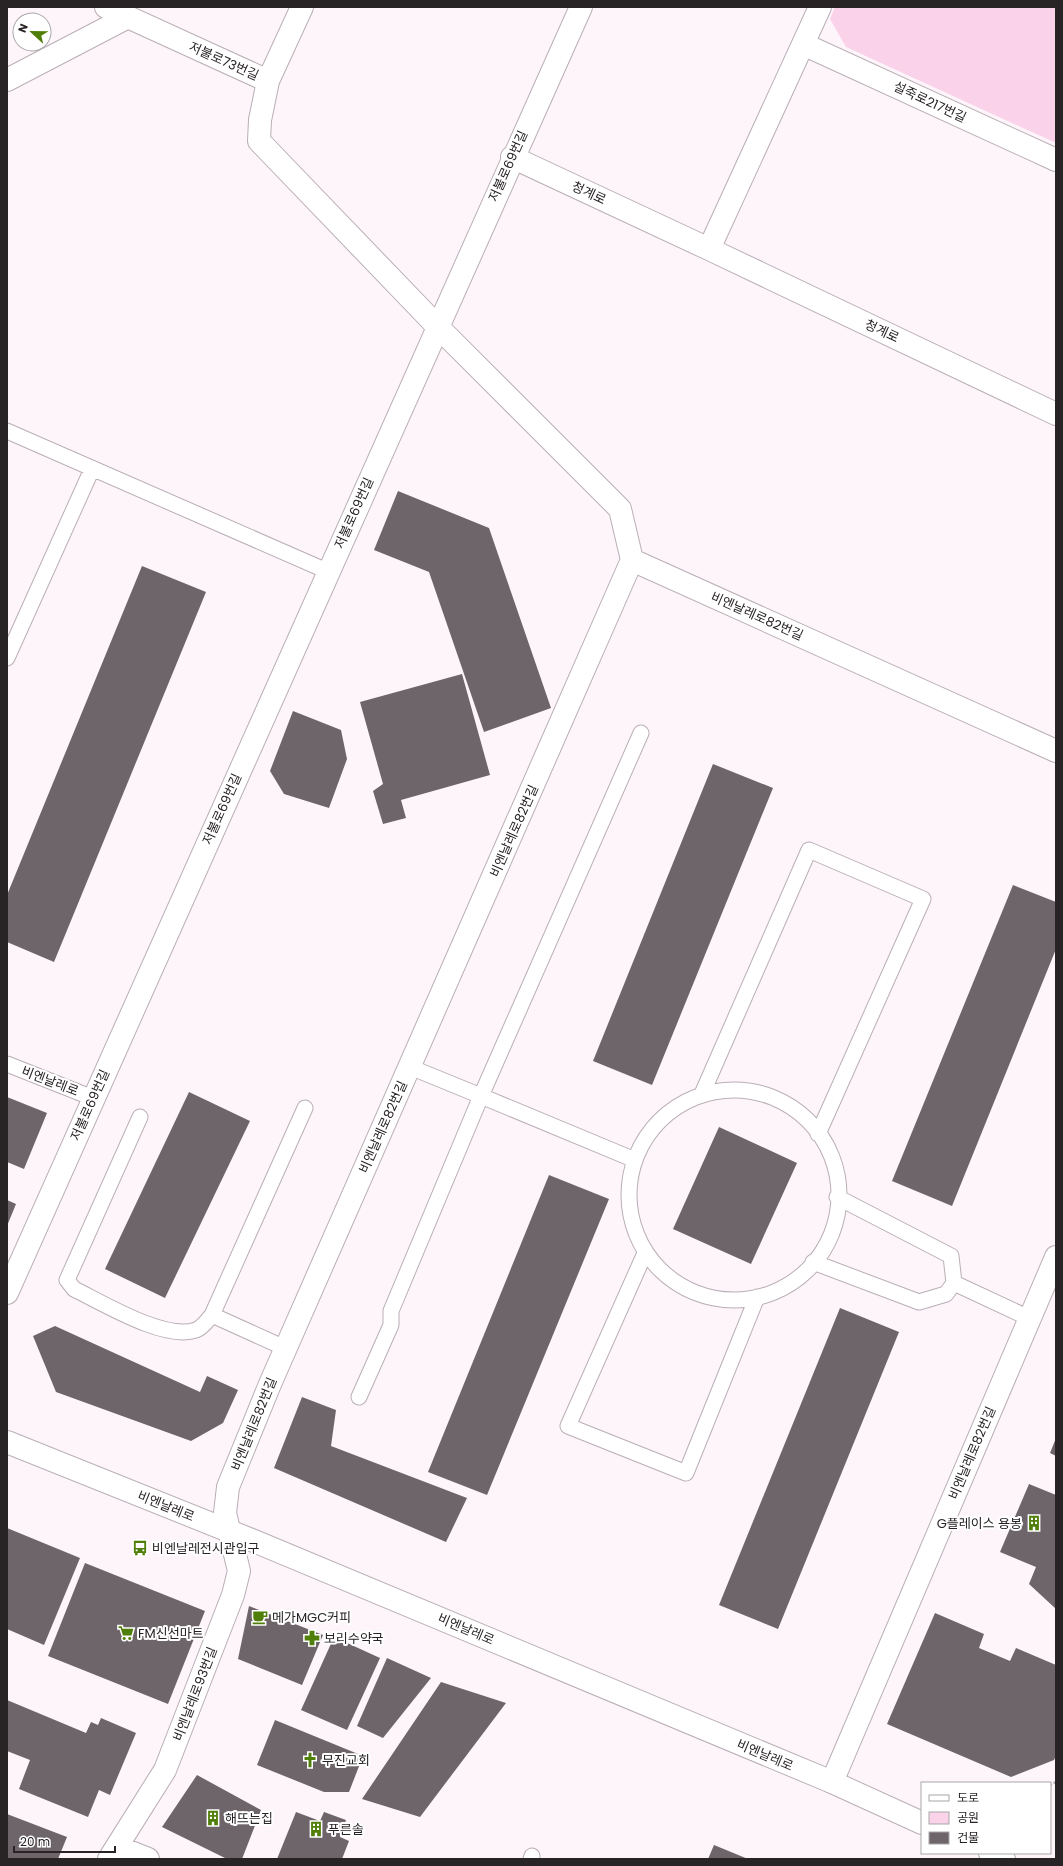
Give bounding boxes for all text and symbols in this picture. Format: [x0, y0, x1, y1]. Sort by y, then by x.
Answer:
north arrow [12, 12, 52, 52]
text: N [14, 21, 32, 35]
street label: 저불로73번길 [186, 37, 262, 85]
street label: 설죽로217번길 [890, 77, 970, 127]
street label: 저불로69번길 [484, 127, 532, 205]
street label: 청계로 [569, 177, 609, 209]
street label: 청계로 [862, 315, 902, 347]
street label: 저불로69번길 [330, 474, 378, 552]
street label: 비엔날레로82번길 [708, 587, 806, 645]
street label: 저불로69번길 [198, 770, 246, 848]
street label: 비엔날레로82번길 [485, 782, 543, 880]
street label: 비엔날레로 [19, 1061, 81, 1101]
street label: 저불로69번길 [66, 1066, 114, 1144]
street label: 비엔날레로82번길 [354, 1078, 412, 1176]
street label: 비엔날레로82번길 [227, 1374, 281, 1474]
street label: 비엔날레로82번길 [944, 1404, 1000, 1502]
street label: 비엔날레로 [135, 1486, 197, 1526]
place label: G플레이스 용봉 [937, 1514, 1022, 1533]
building icon: G플레이스 용봉 [1025, 1514, 1043, 1532]
bus stop icon: 비엔날레전시관입구 [131, 1539, 149, 1557]
place label: 비엔날레전시관입구 [152, 1539, 260, 1558]
cafe icon: 메가MGC커피 [251, 1608, 269, 1626]
place label: 메가MGC커피 [272, 1608, 351, 1627]
street label: 비엔날레로 [435, 1609, 497, 1649]
supermarket icon: FM신선마트 [117, 1624, 135, 1642]
place label: FM신선마트 [138, 1624, 204, 1643]
pharmacy icon: 보리수약국 [303, 1629, 321, 1647]
place label: 보리수약국 [324, 1629, 384, 1648]
street label: 비엔날레로93번길 [168, 1644, 222, 1744]
street label: 비엔날레로 [734, 1735, 796, 1775]
church icon: 무진교회 [301, 1751, 319, 1769]
place label: 무진교회 [322, 1751, 370, 1770]
legend [921, 1782, 1051, 1854]
text: 도로 [957, 1789, 979, 1806]
building icon: 해뜨는집 [204, 1809, 222, 1827]
place label: 해뜨는집 [225, 1809, 273, 1828]
text: 공원 [957, 1809, 979, 1826]
building icon: 푸른솔 [307, 1820, 325, 1838]
place label: 푸른솔 [328, 1820, 364, 1839]
scale bar [14, 1828, 115, 1854]
text: 건물 [957, 1829, 979, 1846]
text: 20 m [20, 1833, 50, 1850]

